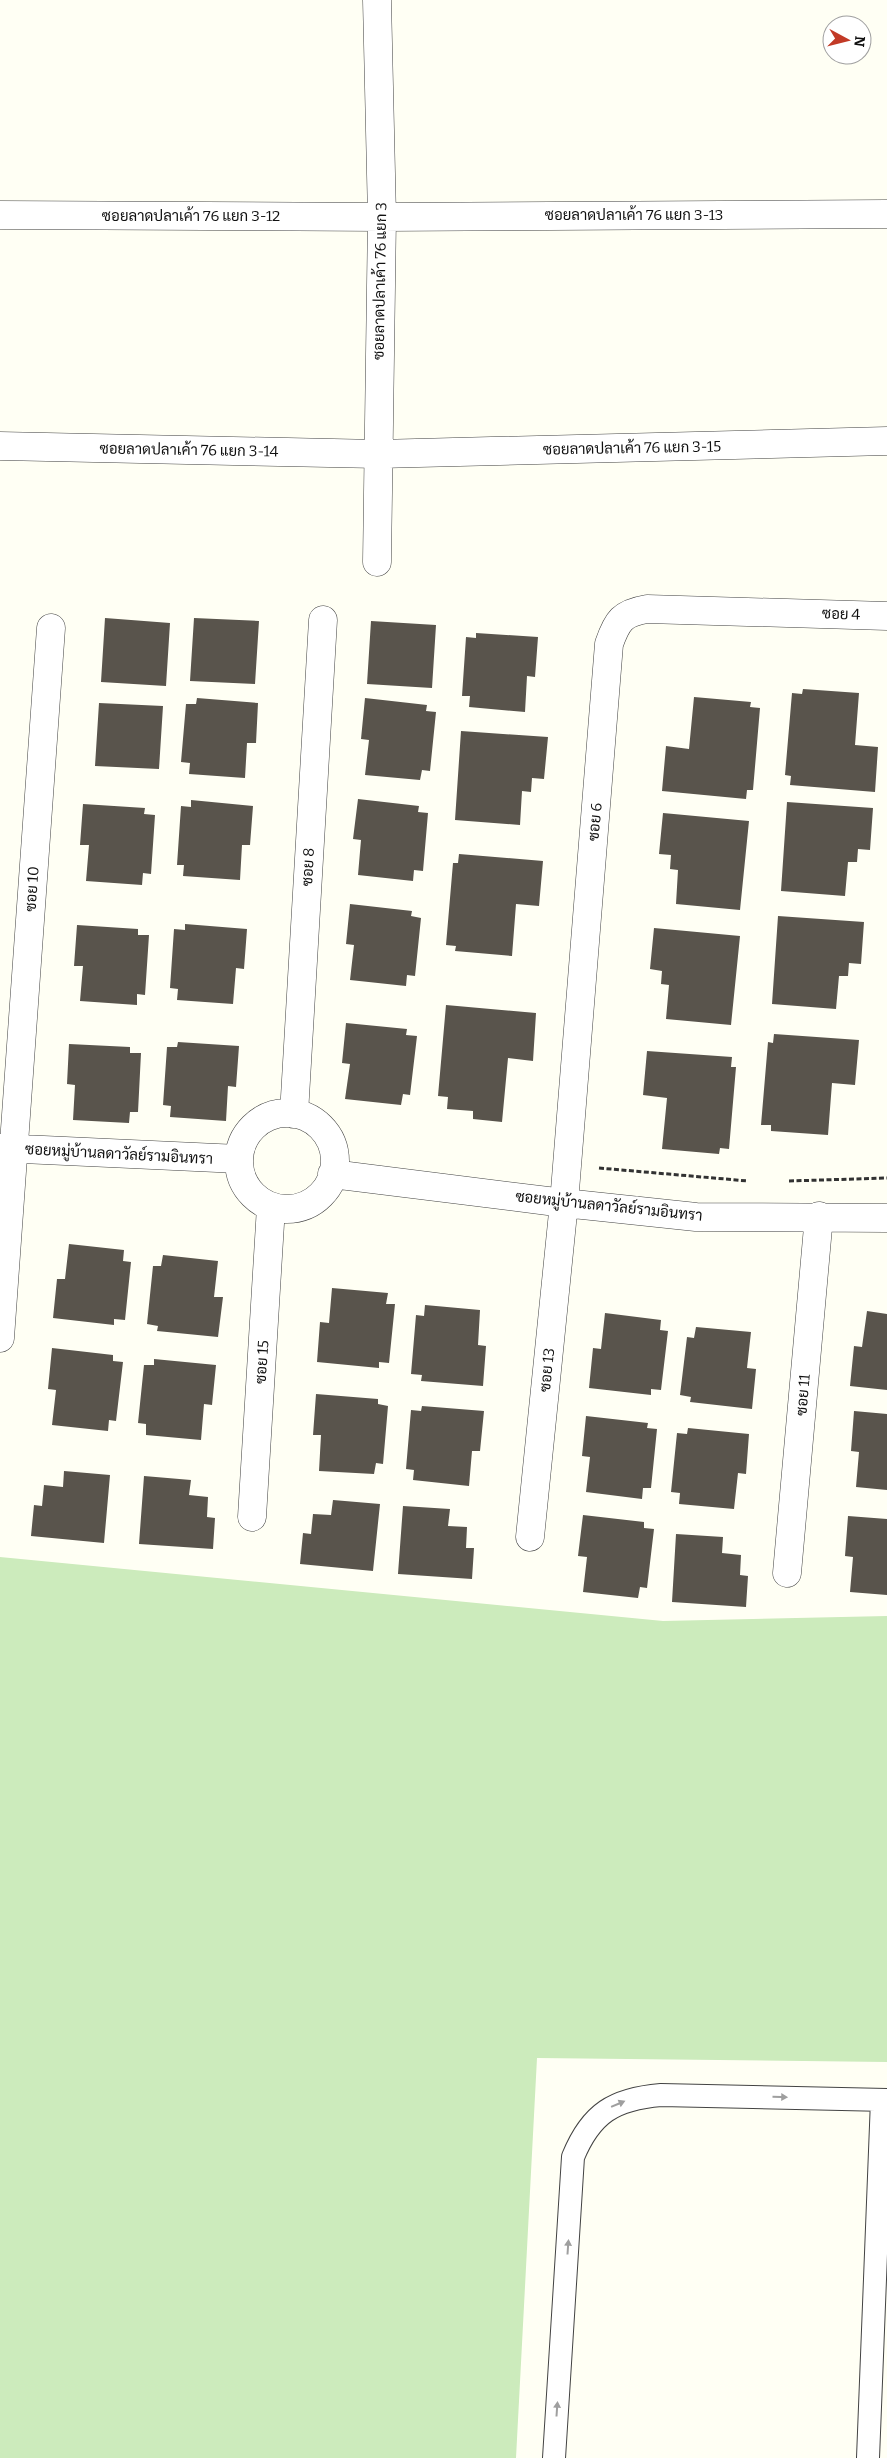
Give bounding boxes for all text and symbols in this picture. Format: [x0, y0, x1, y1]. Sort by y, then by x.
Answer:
north arrow [822, 15, 872, 65]
text: N [850, 35, 869, 48]
street label: ซอยลาดปลาเค้า 76 แยก 3 [369, 202, 390, 360]
street label: ซอยลาดปลาเค้า 76 แยก 3-13 [545, 205, 723, 224]
street label: ซอยลาดปลาเค้า 76 แยก 3-12 [102, 206, 280, 225]
street label: ซอยลาดปลาเค้า 76 แยก 3-15 [543, 436, 721, 459]
street label: ซอยลาดปลาเค้า 76 แยก 3-14 [99, 438, 279, 461]
street label: ซอย 4 [822, 604, 861, 624]
street label: ซอย 6 [584, 802, 606, 842]
street label: ซอย 8 [298, 847, 318, 887]
street label: ซอย 10 [21, 866, 43, 912]
street label: ซอยหมู่บ้านลดาวัลย์รามอินทรา [25, 1139, 213, 1169]
street label: ซอยหมู่บ้านลดาวัลย์รามอินทรา [514, 1186, 704, 1226]
street label: ซอย 15 [251, 1340, 273, 1384]
street label: ซอย 13 [536, 1347, 558, 1393]
street label: ซอย 11 [792, 1373, 814, 1417]
one-way arrow [772, 2094, 788, 2102]
one-way arrow [611, 2100, 626, 2108]
one-way arrow [564, 2239, 572, 2255]
one-way arrow [554, 2401, 562, 2417]

